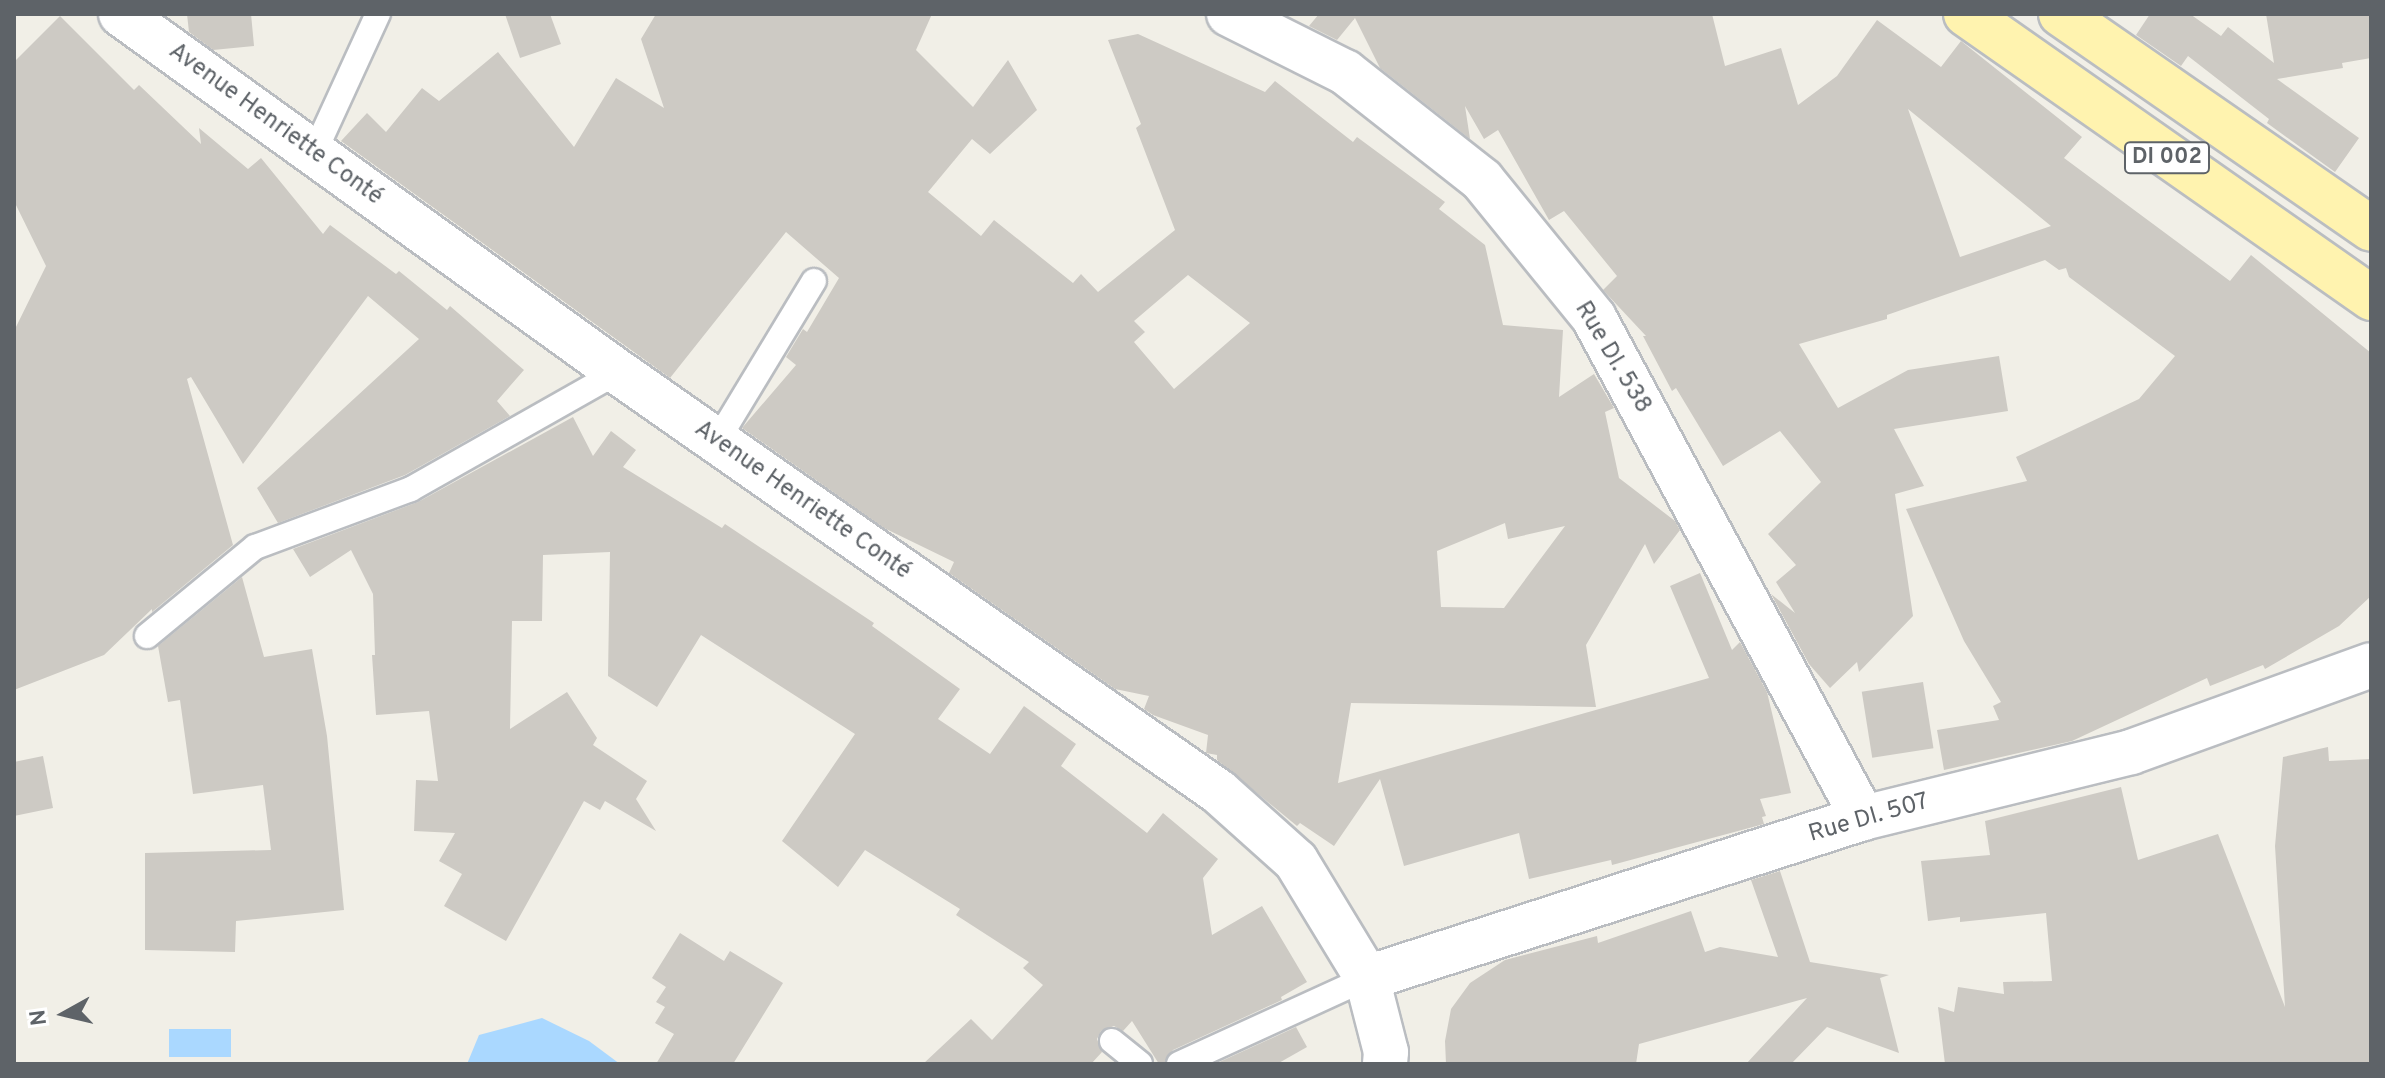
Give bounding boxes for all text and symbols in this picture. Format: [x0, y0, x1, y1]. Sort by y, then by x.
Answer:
street label: Avenue Henriette Conté [162, 38, 388, 212]
road number: DI 002 [2123, 140, 2211, 176]
street label: Rue DI. 538 [1567, 297, 1657, 419]
street label: Avenue Henriette Conté [688, 415, 916, 587]
street label: Rue DI. 507 [1806, 788, 1932, 850]
north arrow [24, 974, 104, 1054]
text: N [25, 1008, 54, 1027]

